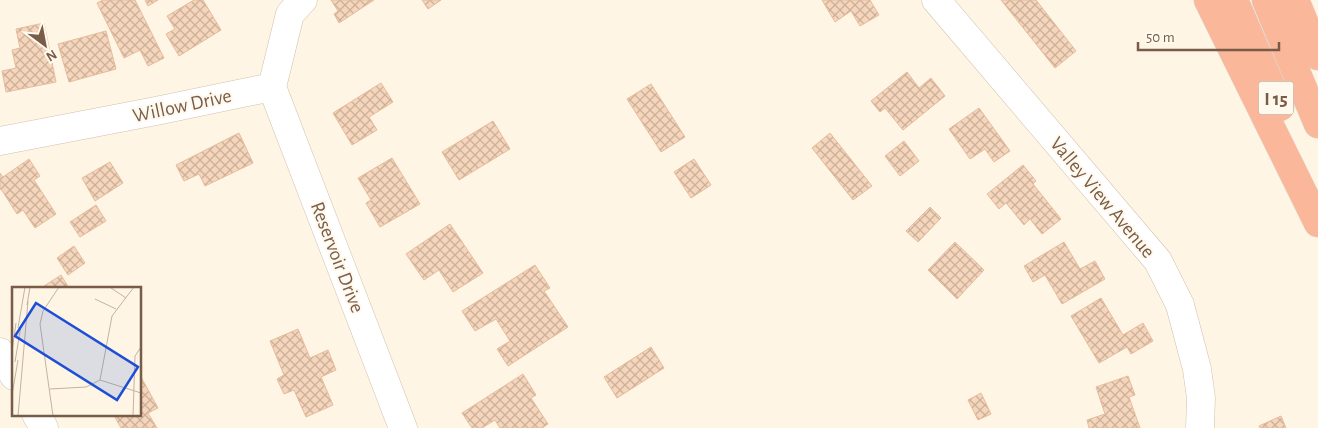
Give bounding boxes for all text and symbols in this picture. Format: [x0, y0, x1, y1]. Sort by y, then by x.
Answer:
north arrow [20, 20, 70, 70]
scale bar [1138, 20, 1279, 52]
text: 50 m [1146, 30, 1175, 45]
text: N [44, 47, 59, 64]
road number: I 15 [1258, 82, 1294, 115]
street label: Willow Drive [131, 86, 233, 126]
street label: Valley View Avenue [1046, 133, 1158, 262]
street label: Reservoir Drive [307, 199, 367, 316]
inset map [12, 287, 141, 416]

